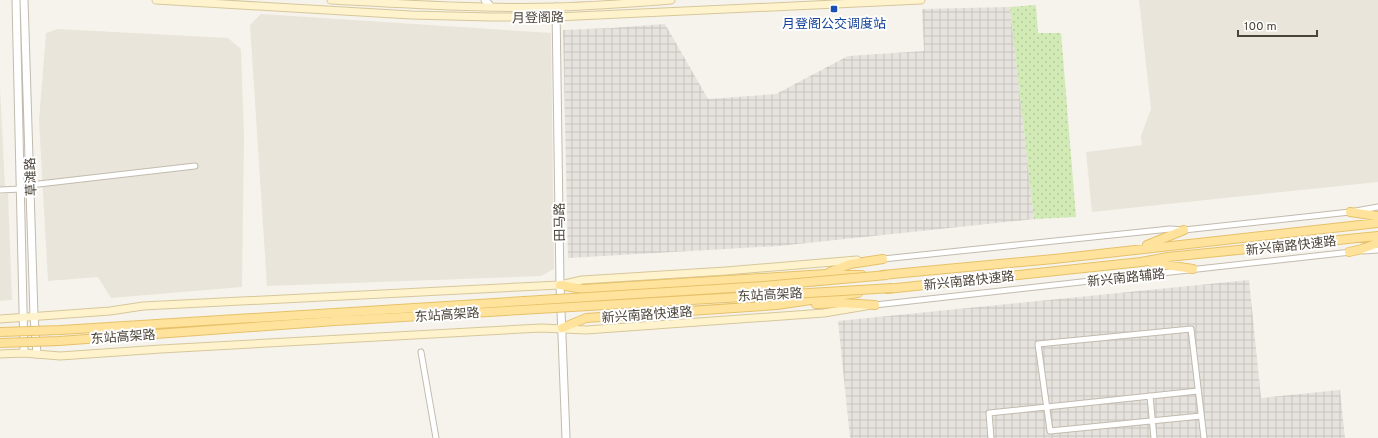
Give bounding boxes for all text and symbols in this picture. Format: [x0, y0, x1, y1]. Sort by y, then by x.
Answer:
marker: 月登阁公交调度站 [829, 4, 839, 14]
street label: 月登阁路 [512, 11, 564, 27]
scale bar [1238, 12, 1317, 38]
place label: 月登阁公交调度站 [782, 16, 886, 33]
text: 100 m [1244, 19, 1277, 35]
street label: 草滩路 [23, 157, 41, 197]
street label: 田马路 [553, 202, 569, 242]
street label: 新兴南路快速路 [1245, 234, 1337, 260]
street label: 新兴南路辅路 [1087, 267, 1166, 291]
street label: 新兴南路快速路 [923, 269, 1015, 295]
street label: 东站高架路 [737, 286, 803, 306]
street label: 新兴南路快速路 [601, 305, 693, 327]
street label: 东站高架路 [414, 306, 480, 326]
street label: 东站高架路 [90, 328, 156, 348]

